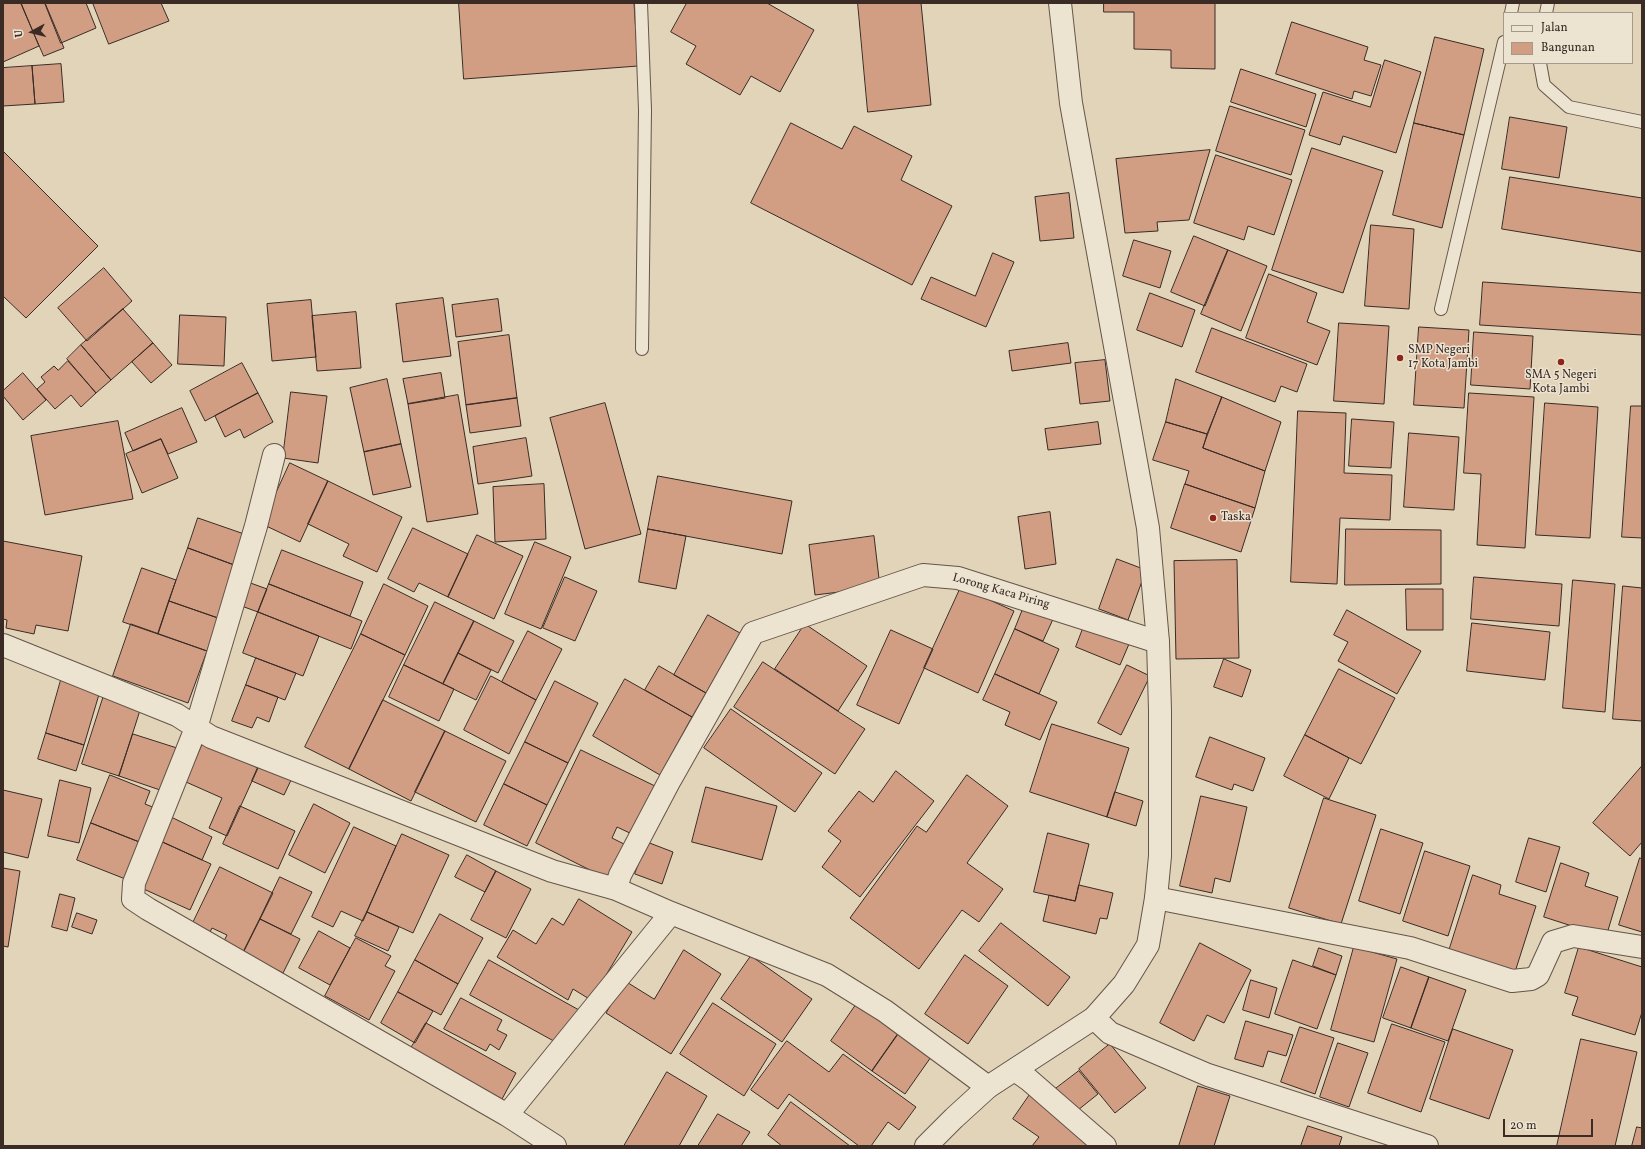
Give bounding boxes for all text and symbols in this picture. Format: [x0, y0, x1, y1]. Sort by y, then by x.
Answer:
north arrow [12, 12, 52, 52]
legend [1503, 12, 1633, 64]
text: Jalan [1541, 20, 1568, 36]
text: U [12, 29, 27, 38]
text: Bangunan [1541, 40, 1595, 56]
place label: SMP Negeri 17 Kota Jambi [1408, 344, 1478, 372]
marker: SMP Negeri 17 Kota Jambi [1395, 353, 1405, 363]
marker: SMA 5 Negeri Kota Jambi [1556, 357, 1566, 367]
place label: SMA 5 Negeri Kota Jambi [1525, 369, 1597, 397]
place label: Taska [1221, 511, 1251, 525]
marker: Taska [1208, 513, 1218, 523]
street label: Lorong Kaca Piring [951, 571, 1051, 613]
scale bar [1505, 1111, 1595, 1137]
text: 20 m [1510, 1118, 1537, 1134]

